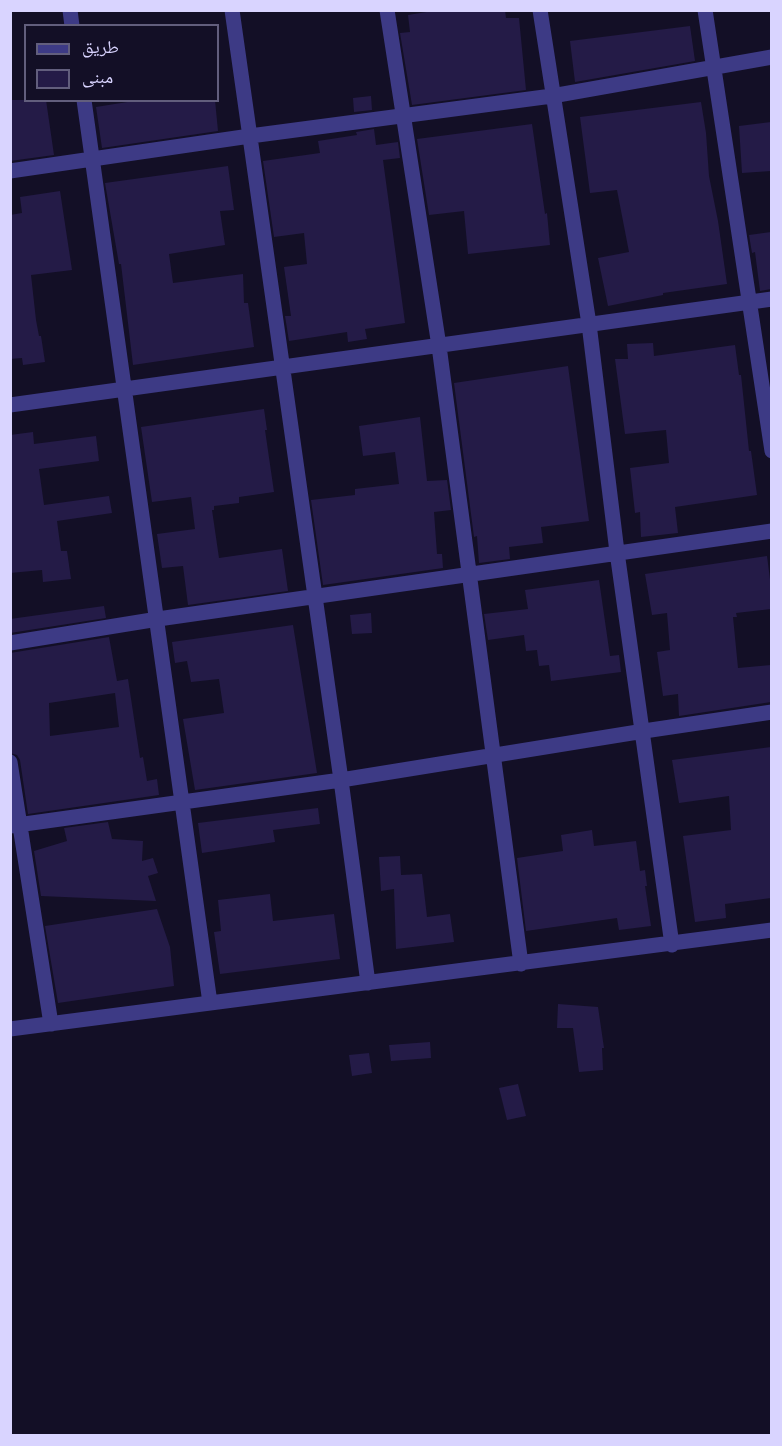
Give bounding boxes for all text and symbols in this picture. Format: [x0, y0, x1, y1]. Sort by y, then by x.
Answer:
legend [24, 24, 219, 102]
text: طريق [82, 35, 119, 58]
text: مبنى [82, 65, 113, 88]

